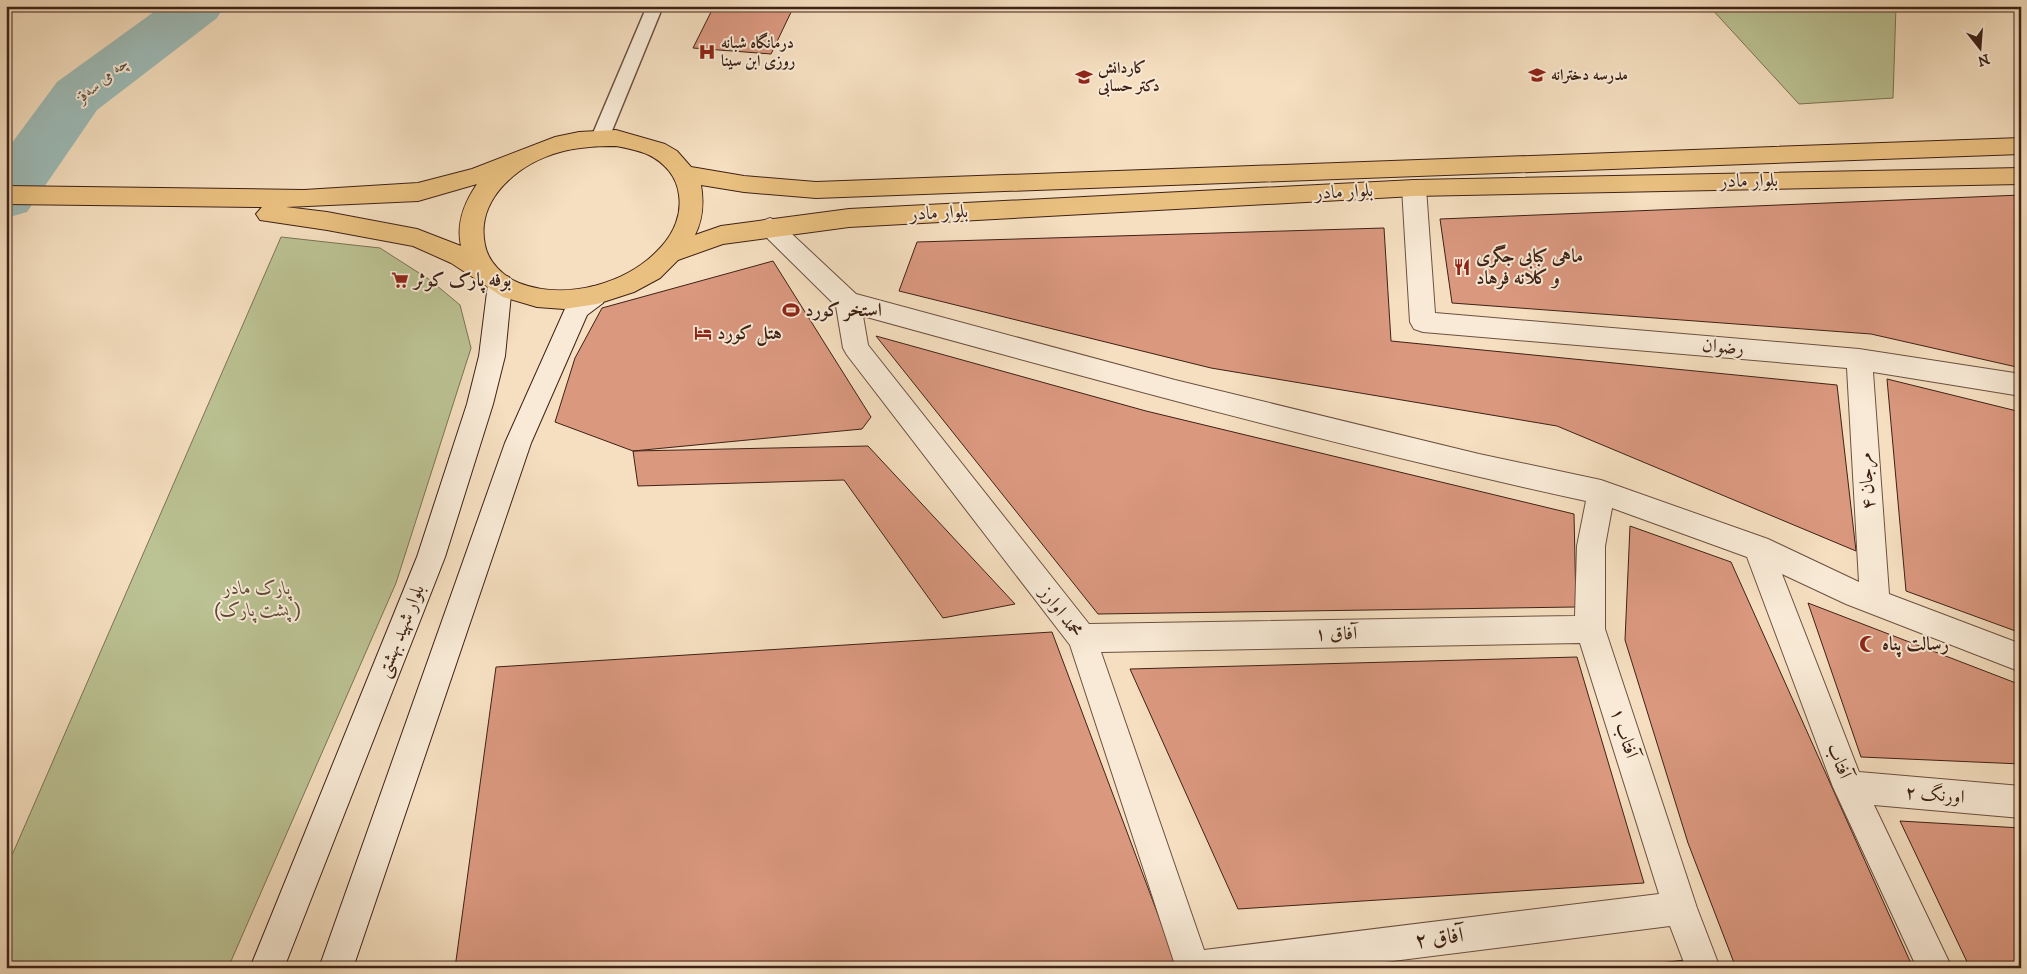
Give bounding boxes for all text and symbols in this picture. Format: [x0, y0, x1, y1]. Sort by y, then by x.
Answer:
north arrow [1954, 22, 2004, 72]
place label: درمانگاه شبانه روزی ابن سینا [721, 32, 796, 71]
hospital icon: درمانگاه شبانه روزی ابن سینا [697, 42, 717, 62]
text: N [1975, 49, 1992, 70]
water label: چە می سەقز [71, 53, 133, 109]
place label: کاردانش دکتر حسابی [1097, 58, 1160, 97]
school or university icon: مدرسه دخترانه [1527, 65, 1547, 85]
place label: مدرسه دخترانه [1551, 65, 1628, 85]
school or university icon: کاردانش دکتر حسابی [1074, 67, 1094, 87]
street label: بلوار مادر [1718, 169, 1778, 193]
street label: بلوار مادر [1312, 179, 1374, 205]
street label: بلوار مادر [907, 200, 969, 226]
place label: ماهی کبابی جگری و کلانه فرهاد [1476, 244, 1583, 290]
restaurant icon: ماهی کبابی جگری و کلانه فرهاد [1452, 257, 1472, 277]
place label: بوفه پارک کوثر [412, 269, 512, 294]
supermarket icon: بوفه پارک کوثر [390, 270, 410, 290]
place label: استخر کورد [805, 299, 882, 322]
sports icon: استخر کورد [781, 300, 801, 320]
place label: هتل کورد [717, 322, 782, 346]
hotel icon: هتل کورد [693, 323, 713, 343]
street label: رضوان [1701, 334, 1745, 360]
street label: مرجان ۴ [1854, 451, 1881, 510]
park label: پارک مادر (پشت پارک ) [214, 577, 300, 623]
street label: محمد اوارز [1033, 580, 1088, 642]
street label: بلوار شهید بهشتی [372, 581, 431, 681]
street label: آفاق ۱ [1315, 622, 1359, 646]
place label: رسالت پناه [1882, 633, 1949, 658]
mosque icon: رسالت پناه [1858, 634, 1878, 654]
street label: آفتاب ۱ [1605, 705, 1643, 763]
street label: آفتاب [1822, 740, 1857, 784]
street label: اورنگ ۲ [1904, 779, 1966, 809]
street label: آفاق ۲ [1413, 920, 1467, 954]

